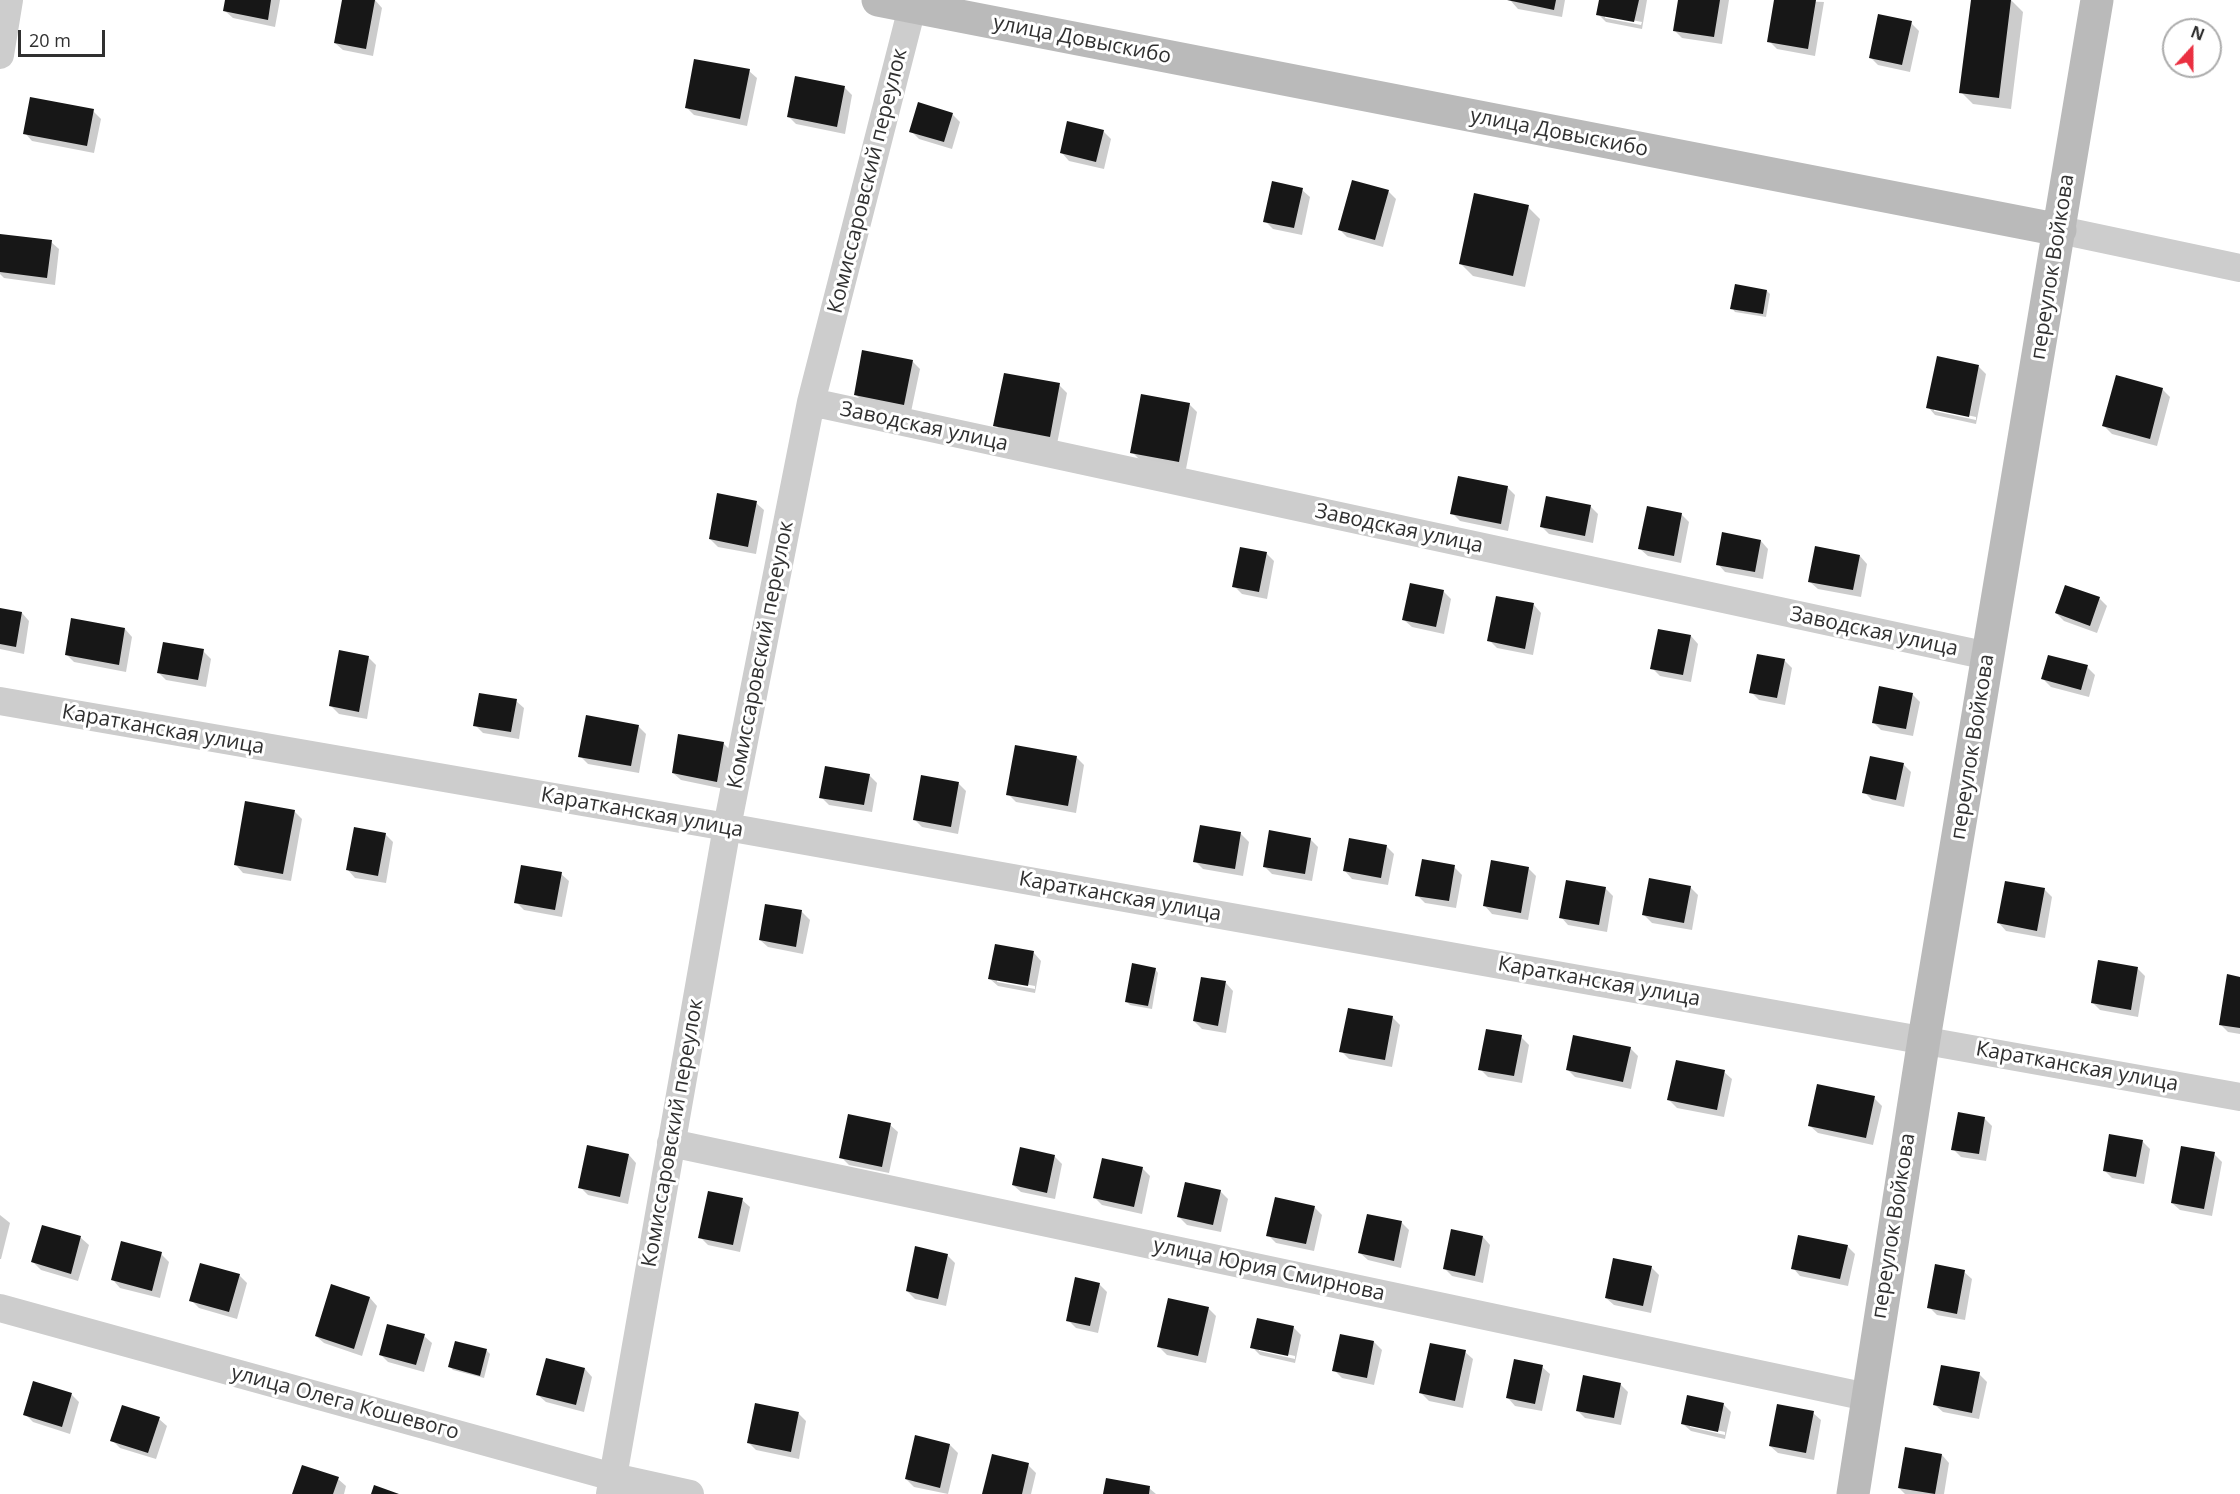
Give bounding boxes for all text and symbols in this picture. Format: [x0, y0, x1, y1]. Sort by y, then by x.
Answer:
street label: улица Довыскибо [991, 10, 1173, 70]
scale bar [21, 18, 108, 56]
north arrow [2162, 18, 2222, 78]
text: N [2188, 20, 2208, 46]
text: 20 m [29, 28, 71, 52]
street label: Комиссаровский переулок [823, 46, 913, 316]
street label: улица Довыскибо [1468, 103, 1650, 163]
street label: переулок Войкова [2026, 172, 2080, 362]
street label: Заводская улица [838, 397, 1010, 457]
street label: Заводская улица [1313, 499, 1485, 559]
street label: Комиссаровский переулок [723, 519, 799, 791]
street label: Заводская улица [1788, 602, 1960, 662]
street label: переулок Войкова [1946, 652, 2000, 842]
street label: Каратканская улица [60, 700, 266, 760]
street label: Каратканская улица [539, 783, 745, 843]
street label: Каратканская улица [1017, 867, 1223, 927]
street label: Каратканская улица [1496, 952, 1702, 1012]
street label: Комиссаровский переулок [637, 997, 709, 1269]
street label: Каратканская улица [1974, 1037, 2180, 1097]
street label: переулок Войкова [1867, 1131, 1921, 1321]
street label: улица Юрия Смирнова [1151, 1233, 1387, 1307]
street label: улица Олега Кошевого [228, 1360, 462, 1446]

